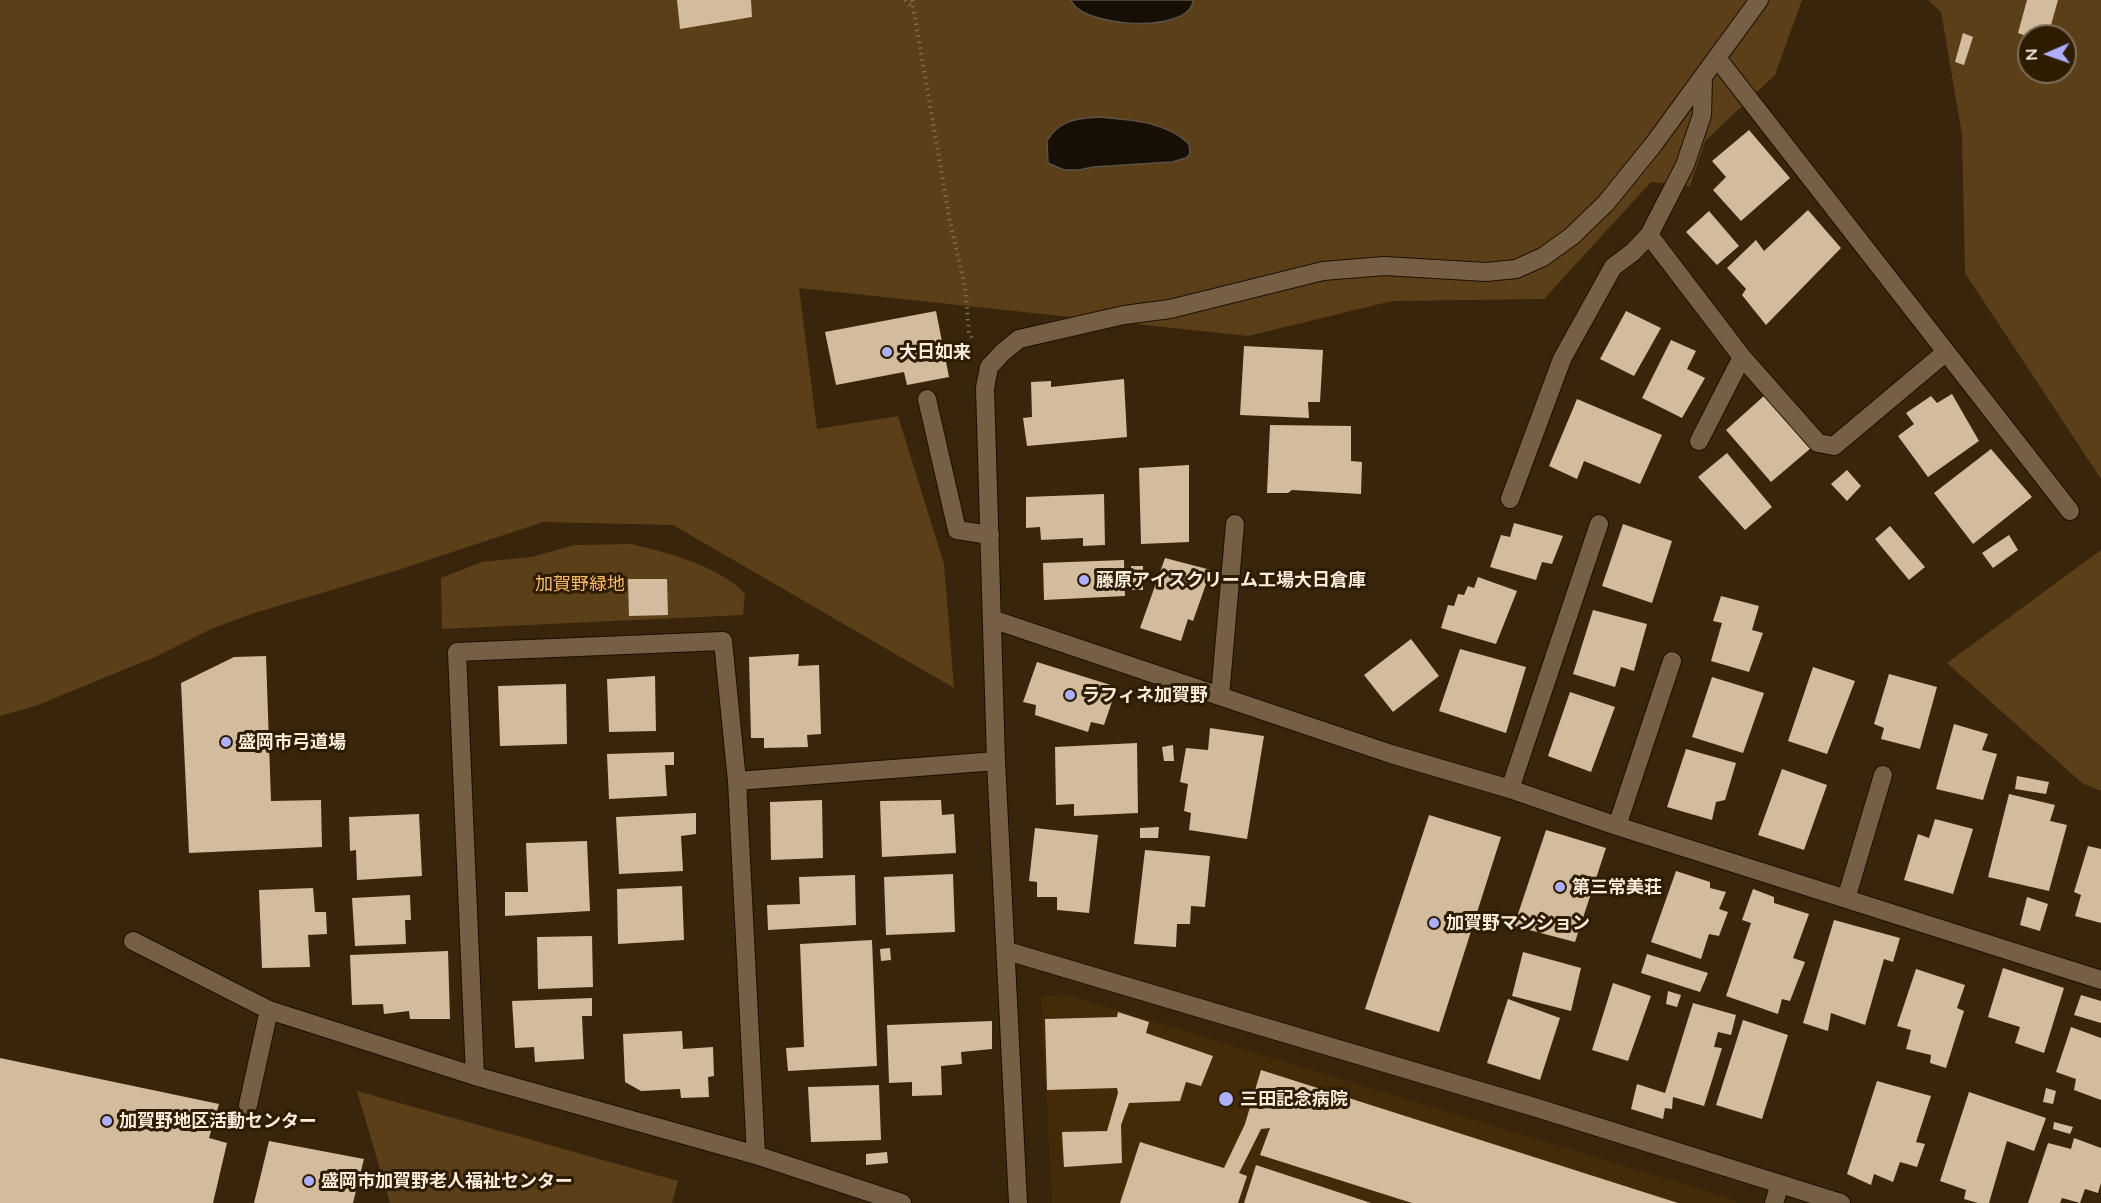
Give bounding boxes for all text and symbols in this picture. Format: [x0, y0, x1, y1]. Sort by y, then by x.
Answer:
north arrow [2017, 24, 2077, 84]
text: N [2021, 48, 2040, 61]
place label: 大日如来 [899, 341, 971, 363]
marker: 大日如来 [880, 345, 894, 359]
place label: 藤原アイスクリーム工場大日倉庫 [1096, 569, 1366, 591]
park label: 加賀野緑地 [535, 573, 625, 595]
marker: 藤原アイスクリーム工場大日倉庫 [1077, 573, 1091, 587]
place label: ラフィネ加賀野 [1082, 684, 1208, 706]
marker: ラフィネ加賀野 [1063, 688, 1077, 702]
place label: 盛岡市弓道場 [238, 731, 346, 753]
marker: 盛岡市弓道場 [219, 735, 233, 749]
place label: 第三常美荘 [1572, 876, 1662, 898]
marker: 第三常美荘 [1553, 880, 1567, 894]
place label: 加賀野マンション [1446, 912, 1590, 934]
marker: 加賀野マンション [1427, 916, 1441, 930]
place label: 三田記念病院 [1240, 1088, 1348, 1110]
marker: 三田記念病院 [1217, 1090, 1235, 1108]
place label: 加賀野地区活動センター [119, 1110, 317, 1132]
marker: 加賀野地区活動センター [100, 1114, 114, 1128]
place label: 盛岡市加賀野老人福祉センター [321, 1170, 573, 1192]
marker: 盛岡市加賀野老人福祉センター [302, 1174, 316, 1188]

